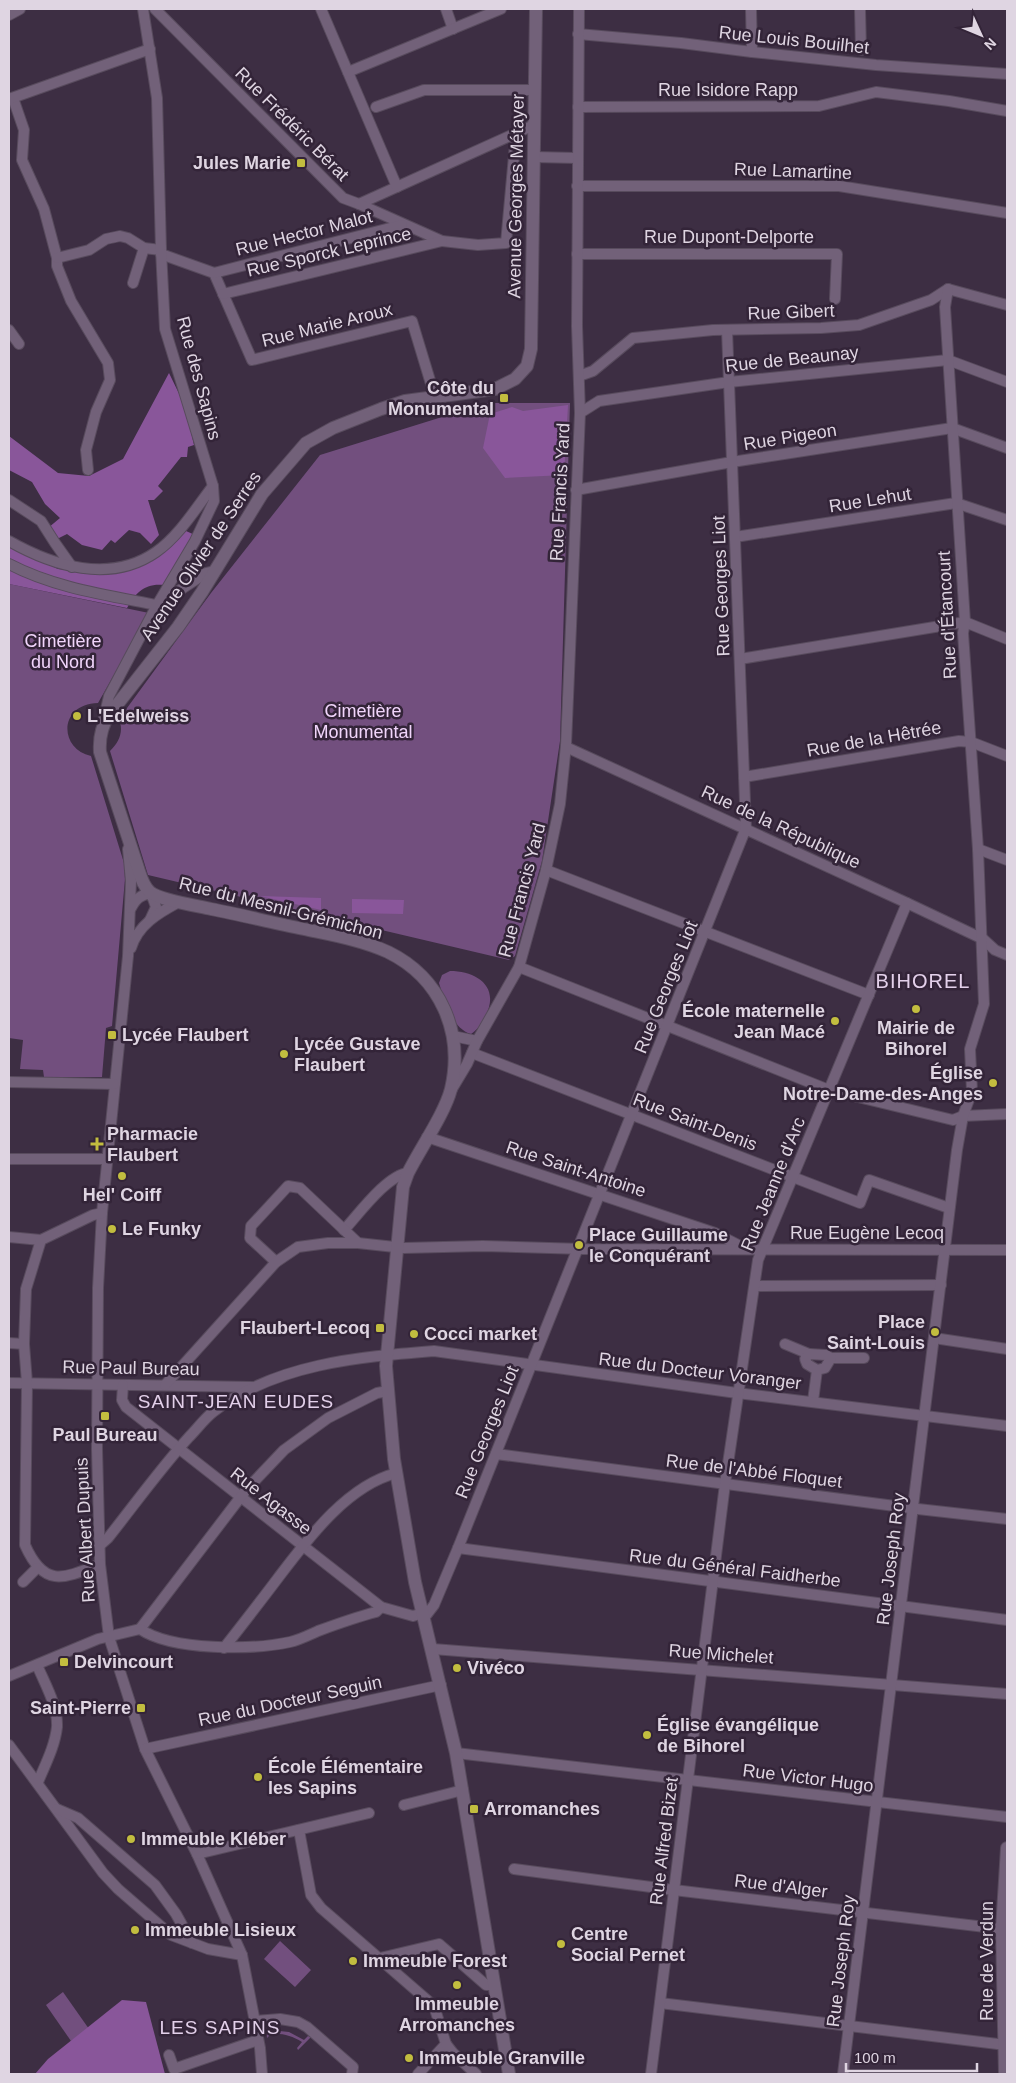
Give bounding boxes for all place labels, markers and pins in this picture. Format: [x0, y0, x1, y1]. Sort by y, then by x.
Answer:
place label: Jules Marie [193, 153, 291, 173]
marker: Jules Marie [295, 157, 307, 169]
place label: Côte du Monumental [388, 378, 494, 419]
marker: Côte du Monumental [498, 392, 510, 404]
place label: L'Edelweiss [87, 706, 189, 726]
marker: L'Edelweiss [71, 710, 83, 722]
place label: École maternelle Jean Macé [682, 1000, 825, 1042]
marker: Mairie de Bihorel [910, 1003, 922, 1015]
marker: École maternelle Jean Macé [829, 1015, 841, 1027]
place label: Mairie de Bihorel [877, 1018, 955, 1059]
place label: Lycée Flaubert [122, 1025, 248, 1045]
marker: Lycée Flaubert [106, 1029, 118, 1041]
place label: Lycée Gustave Flaubert [294, 1034, 420, 1075]
marker: Lycée Gustave Flaubert [278, 1048, 290, 1060]
place label: Église Notre-Dame-des-Anges [783, 1062, 983, 1104]
marker: Église Notre-Dame-des-Anges [987, 1077, 999, 1089]
place label: Pharmacie Flaubert [107, 1124, 198, 1165]
marker: Pharmacie Flaubert [91, 1138, 103, 1150]
marker: Hel' Coiff [116, 1170, 128, 1182]
place label: Hel' Coiff [83, 1185, 162, 1205]
place label: Le Funky [122, 1219, 201, 1239]
marker: Le Funky [106, 1223, 118, 1235]
place label: Place Guillaume le Conquérant [589, 1225, 728, 1266]
marker: Place Guillaume le Conquérant [573, 1239, 585, 1251]
place label: Place Saint-Louis [827, 1312, 925, 1353]
place label: Flaubert-Lecoq [240, 1318, 370, 1338]
marker: Flaubert-Lecoq [374, 1322, 386, 1334]
place label: Cocci market [424, 1324, 537, 1344]
marker: Place Saint-Louis [929, 1326, 941, 1338]
marker: Cocci market [408, 1328, 420, 1340]
marker: Paul Bureau [99, 1410, 111, 1422]
place label: Paul Bureau [52, 1425, 158, 1445]
place label: Delvincourt [74, 1652, 173, 1672]
marker: Delvincourt [58, 1656, 70, 1668]
place label: Vivéco [467, 1658, 525, 1678]
marker: Vivéco [451, 1662, 463, 1674]
place label: Saint-Pierre [30, 1698, 131, 1718]
marker: Saint-Pierre [135, 1702, 147, 1714]
place label: Église évangélique de Bihorel [657, 1714, 819, 1756]
marker: Église évangélique de Bihorel [641, 1729, 653, 1741]
place label: École Élémentaire les Sapins [268, 1756, 423, 1798]
marker: École Élémentaire les Sapins [252, 1771, 264, 1783]
place label: Arromanches [484, 1799, 600, 1819]
marker: Arromanches [468, 1803, 480, 1815]
place label: Immeuble Kléber [141, 1829, 286, 1849]
marker: Immeuble Kléber [125, 1833, 137, 1845]
place label: Immeuble Lisieux [145, 1920, 296, 1940]
marker: Immeuble Lisieux [129, 1924, 141, 1936]
place label: Centre Social Pernet [571, 1924, 685, 1965]
marker: Centre Social Pernet [555, 1938, 567, 1950]
place label: Immeuble Forest [363, 1951, 507, 1971]
marker: Immeuble Forest [347, 1955, 359, 1967]
marker: Immeuble Arromanches [451, 1979, 463, 1991]
place label: Immeuble Arromanches [399, 1994, 515, 2035]
place label: Immeuble Granville [419, 2048, 585, 2068]
marker: Immeuble Granville [403, 2052, 415, 2064]

